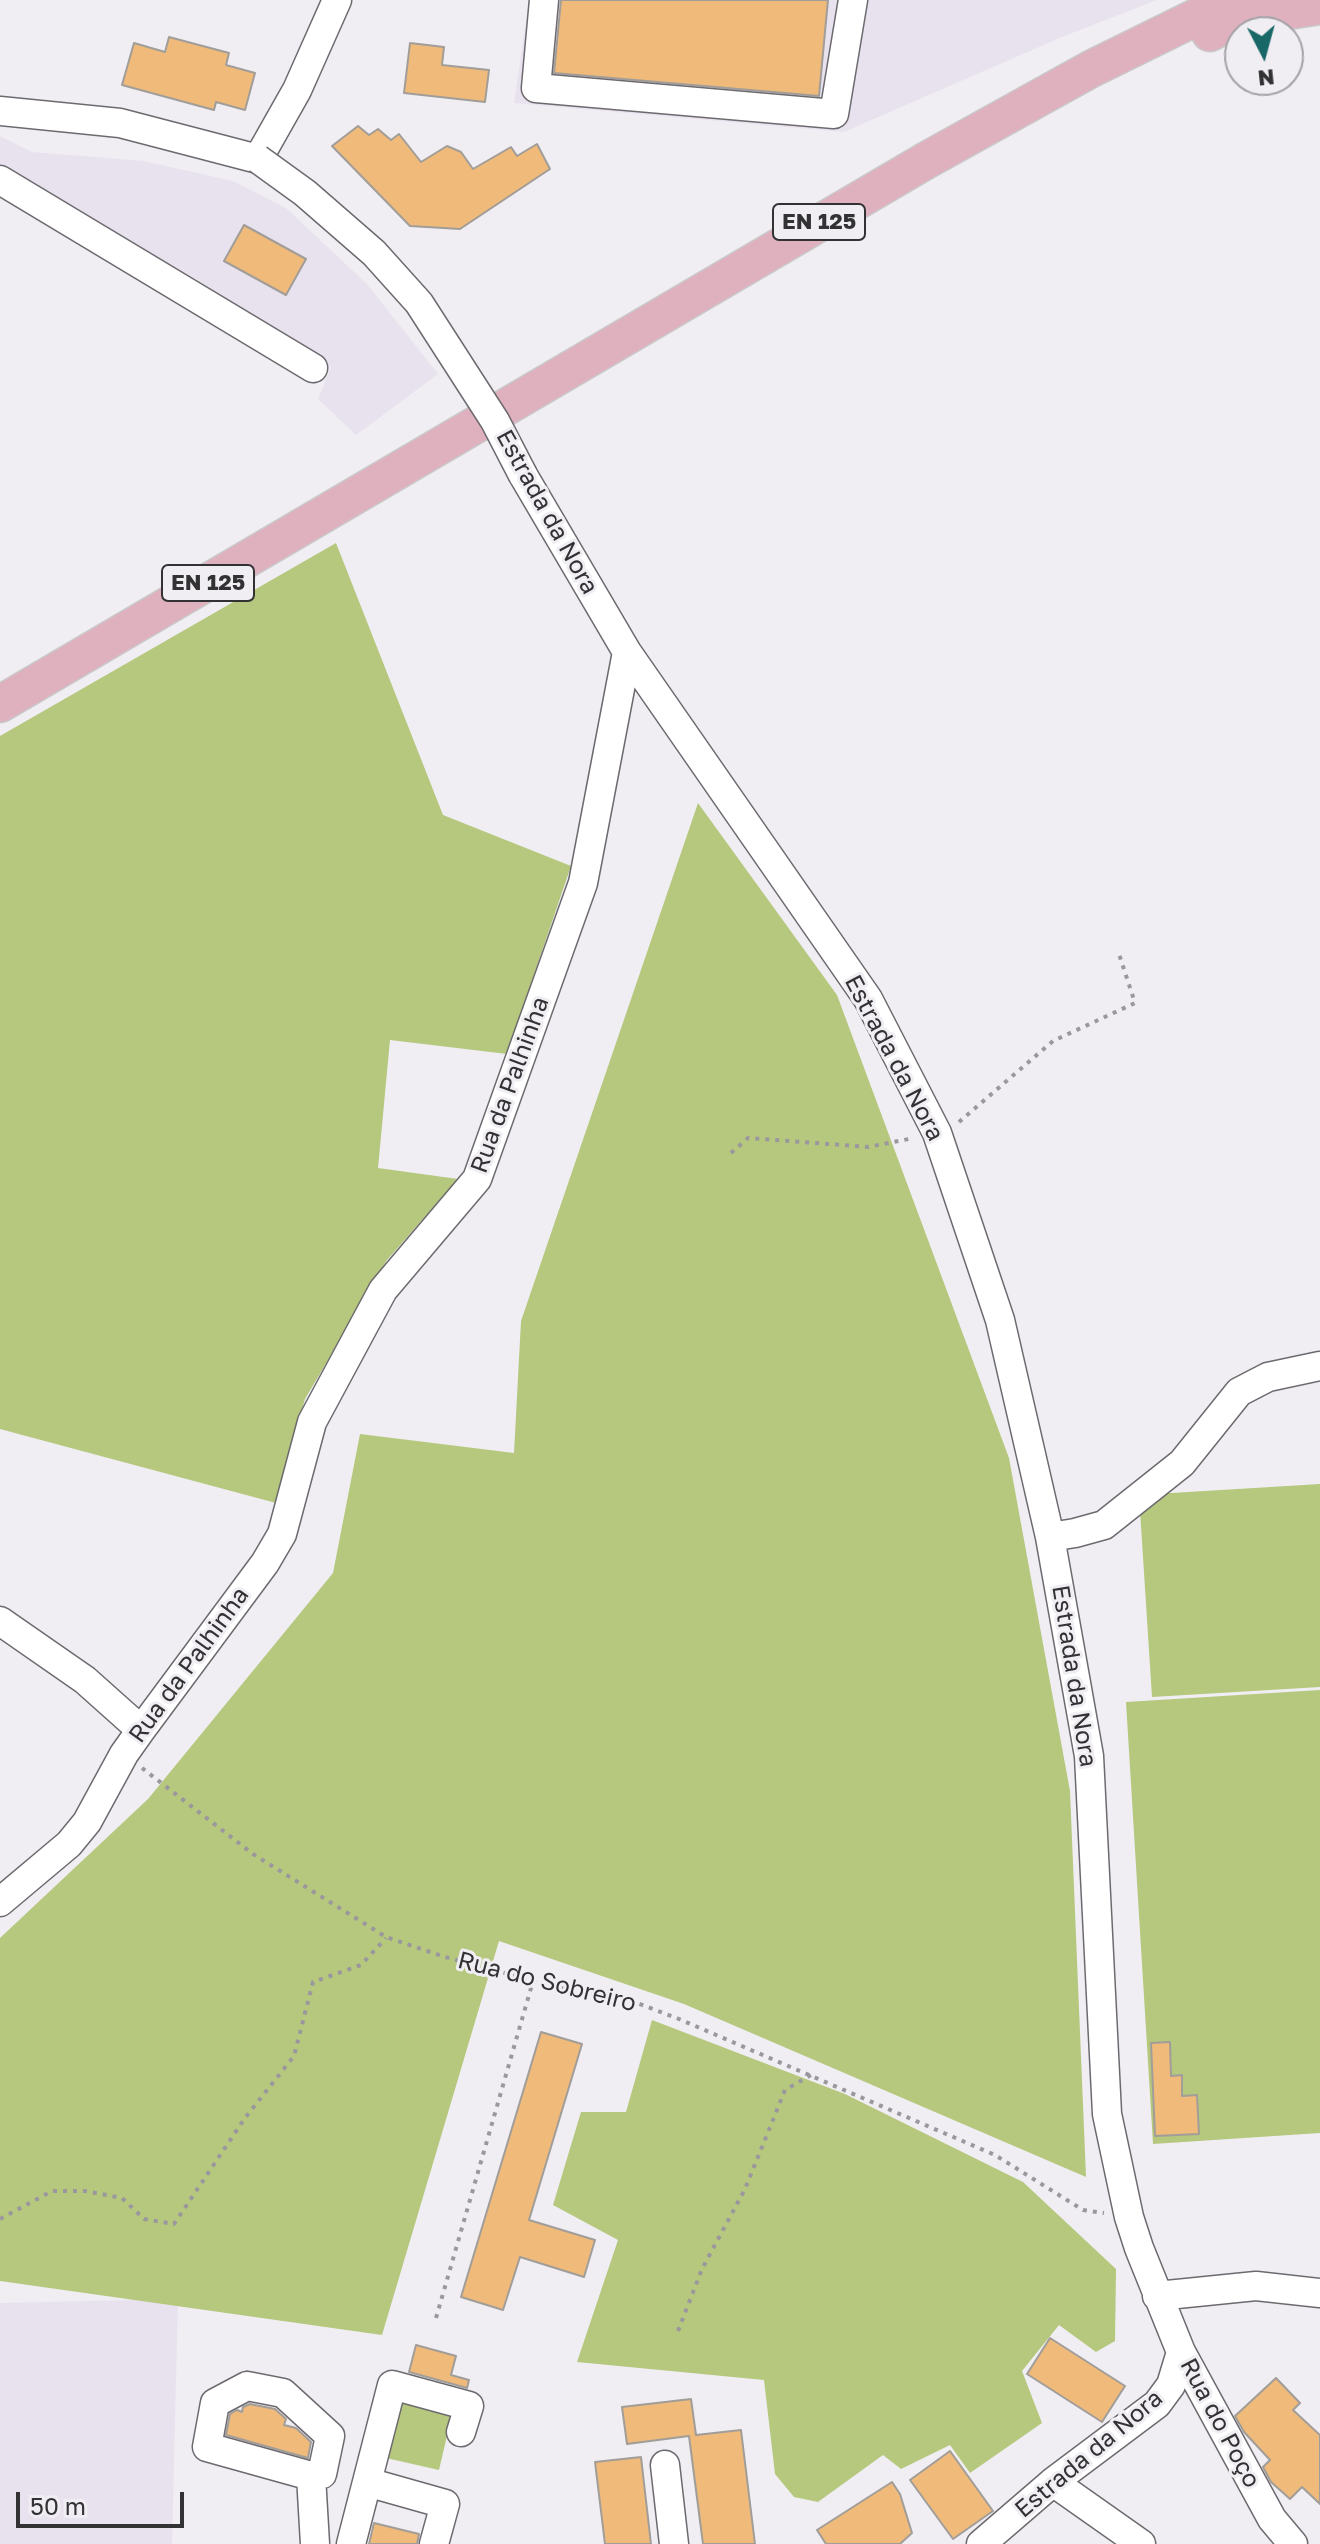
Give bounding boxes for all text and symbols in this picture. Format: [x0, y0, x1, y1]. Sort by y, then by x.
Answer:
north arrow [1224, 16, 1304, 96]
text: N [1257, 64, 1276, 93]
road number: EN 125 [773, 204, 865, 240]
street label: Estrada da Nora [490, 425, 604, 599]
road number: EN 125 [162, 565, 254, 601]
street label: Estrada da Nora [838, 970, 950, 1146]
street label: Rua da Palhinha [465, 993, 555, 1177]
street label: Rua da Palhinha [123, 1582, 255, 1748]
street label: Estrada da Nora [1045, 1583, 1103, 1769]
street label: Rua do Sobreiro [455, 1946, 639, 2018]
street label: Rua do Poço [1174, 2353, 1266, 2493]
street label: Estrada da Nora [1009, 2384, 1169, 2524]
scale bar [20, 2476, 188, 2526]
text: 50 m [30, 2491, 86, 2520]

